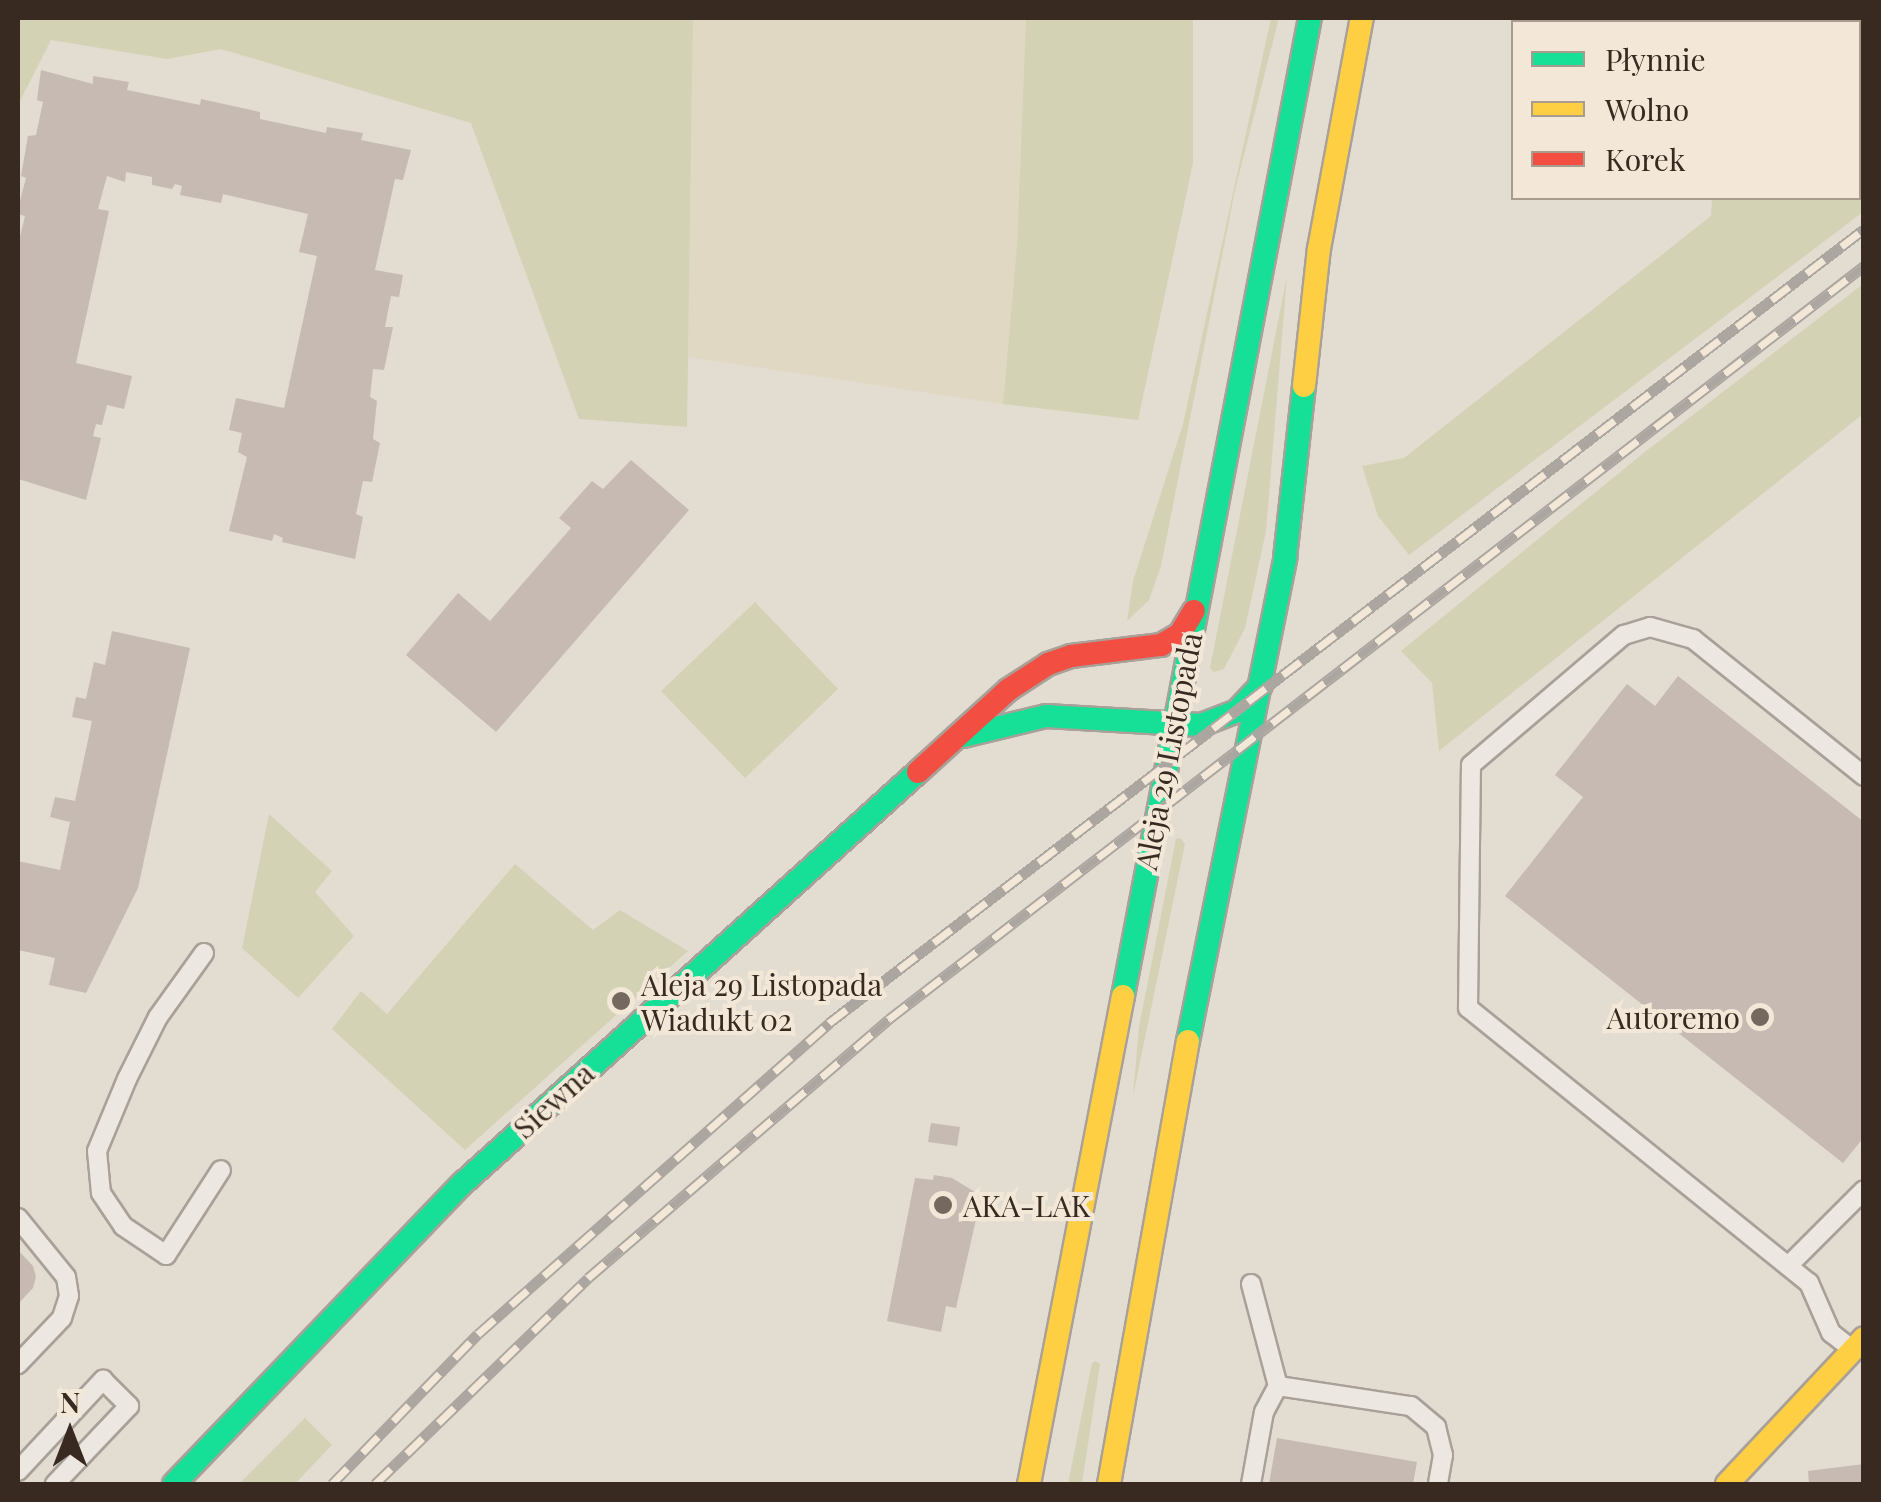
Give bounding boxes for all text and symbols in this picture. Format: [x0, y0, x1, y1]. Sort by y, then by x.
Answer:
legend [1511, 20, 1861, 200]
text: Płynnie [1605, 39, 1706, 79]
text: Wolno [1605, 89, 1689, 129]
text: Korek [1605, 139, 1686, 179]
street label: Aleja 29 Listopada [1127, 629, 1209, 873]
place label: Aleja 29 Listopada Wiadukt 02 [641, 966, 883, 1036]
marker: Aleja 29 Listopada Wiadukt 02 [610, 990, 632, 1012]
place label: Autoremo [1607, 999, 1740, 1035]
marker: Autoremo [1749, 1006, 1771, 1028]
street label: Siewna [505, 1055, 601, 1145]
place label: AKA-LAK [963, 1187, 1090, 1223]
marker: AKA-LAK [932, 1194, 954, 1216]
north arrow [20, 1382, 120, 1482]
text: N [60, 1383, 80, 1420]

